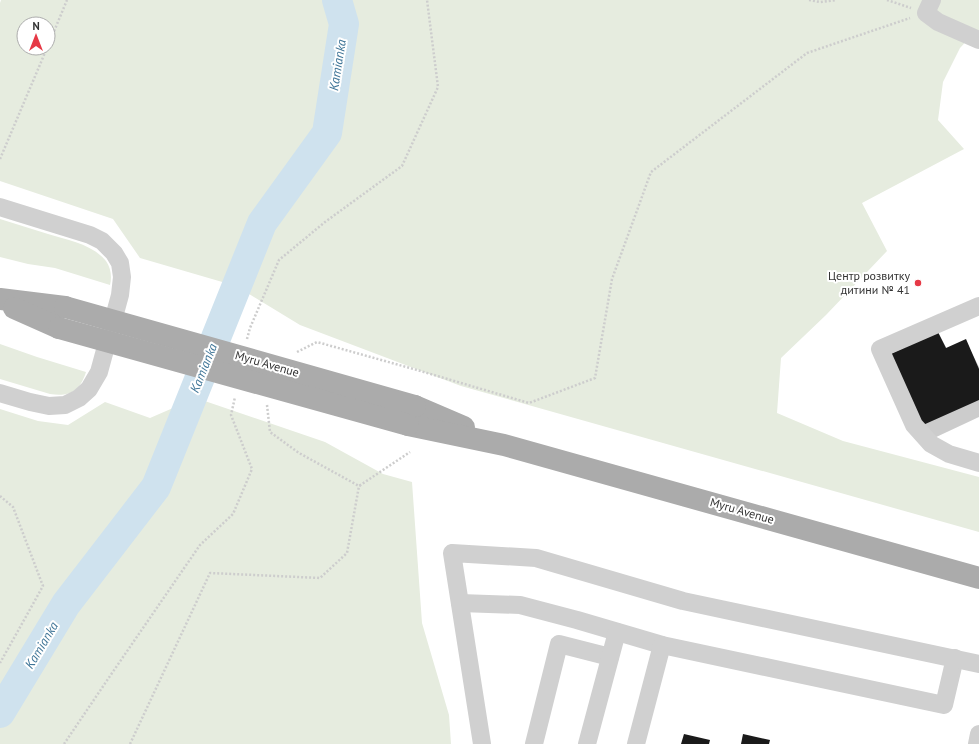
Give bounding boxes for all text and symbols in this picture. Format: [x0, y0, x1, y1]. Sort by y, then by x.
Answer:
north arrow [16, 16, 56, 56]
text: N [32, 19, 40, 33]
water label: Kamianka [325, 38, 350, 92]
place label: Центр розвитку дитини № 41 [828, 268, 910, 297]
marker: Центр розвитку дитини № 41 [913, 278, 923, 288]
water label: Kamianka [186, 340, 221, 395]
street label: Myru Avenue [233, 347, 301, 380]
street label: Myru Avenue [708, 494, 776, 527]
water label: Kamianka [21, 618, 62, 672]

